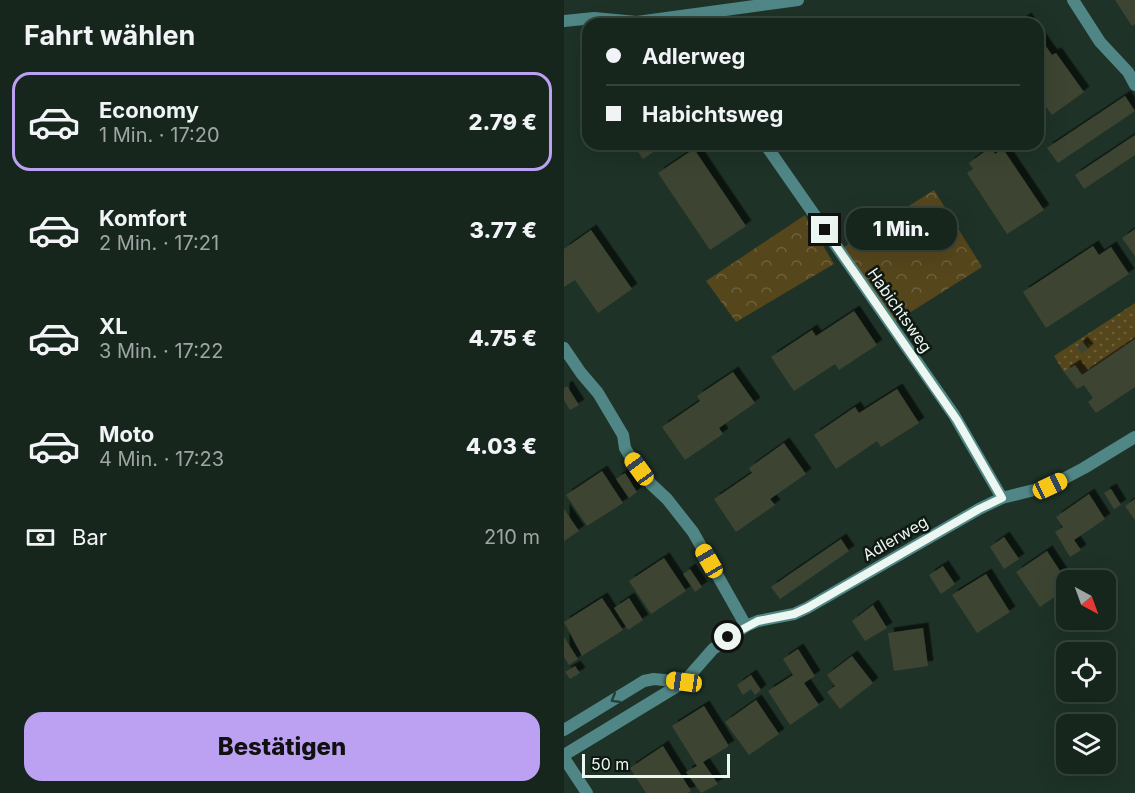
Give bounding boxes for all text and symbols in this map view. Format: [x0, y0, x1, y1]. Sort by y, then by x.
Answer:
text: Fahrt wählen [24, 19, 195, 52]
text: Adlerweg [642, 43, 745, 69]
icon: car [27, 95, 81, 149]
text: Economy [99, 97, 199, 123]
text: Habichtsweg [642, 101, 783, 127]
text: 2.79 € [469, 109, 537, 135]
text: 1 Min. · 17:20 [99, 123, 220, 147]
icon: car [27, 203, 81, 257]
text: Komfort [99, 205, 187, 231]
callout: 1 Min. [846, 209, 957, 251]
route end [811, 216, 838, 243]
text: 3.77 € [470, 217, 537, 243]
text: 1 Min. [873, 217, 930, 241]
text: 2 Min. · 17:21 [99, 231, 219, 255]
street label: Habichtsweg [864, 264, 936, 356]
icon: car [27, 311, 81, 365]
text: XL [99, 313, 128, 339]
text: 4.75 € [468, 325, 537, 351]
text: 3 Min. · 17:22 [99, 339, 223, 363]
icon: car [27, 419, 81, 473]
text: Moto [99, 421, 154, 447]
text: 4.03 € [466, 433, 537, 459]
text: 4 Min. · 17:23 [99, 447, 224, 471]
car [621, 449, 657, 489]
car [1030, 470, 1070, 502]
street label: Adlerweg [859, 511, 931, 565]
icon: cash [24, 521, 57, 554]
text: Bar [72, 524, 107, 550]
text: 210 m [484, 525, 540, 549]
car [692, 541, 726, 581]
north arrow [1056, 570, 1116, 630]
map controls [1056, 570, 1116, 774]
route start [714, 623, 741, 650]
button: locate [1056, 642, 1116, 702]
car [665, 671, 703, 693]
one-way arrow [611, 691, 621, 703]
button: Bestätigen [24, 712, 540, 781]
button: layers [1056, 714, 1116, 774]
scale bar [582, 751, 730, 778]
text: 50 m [591, 754, 629, 774]

